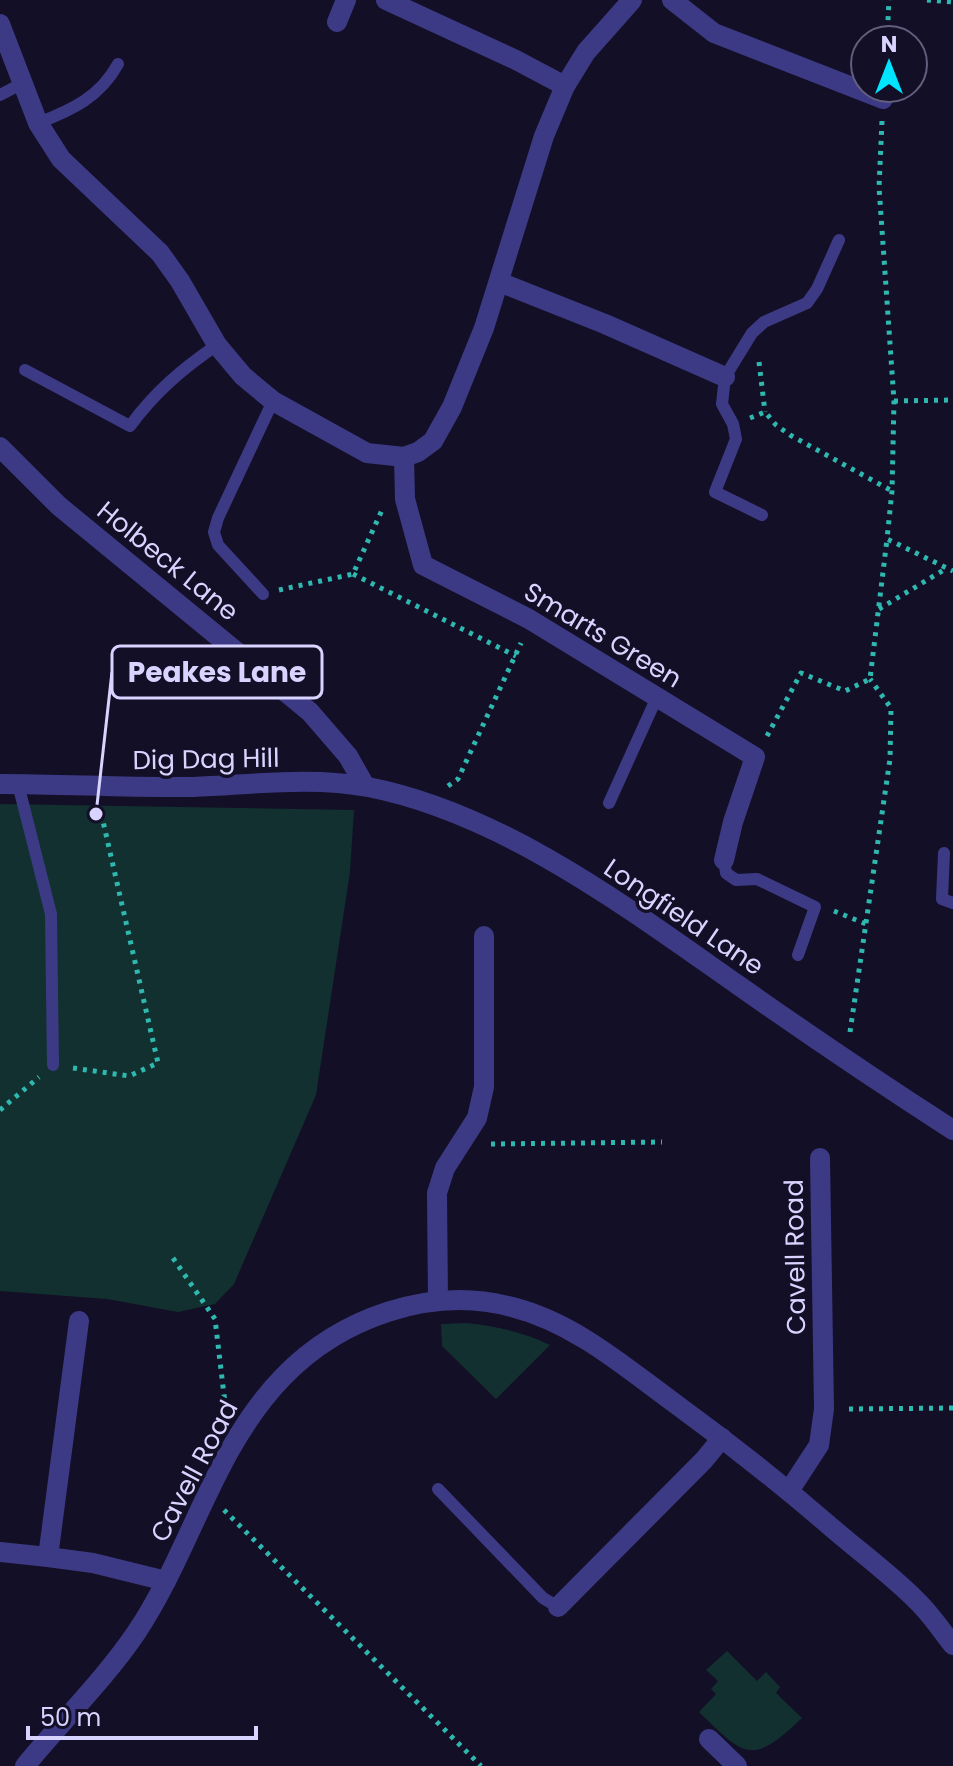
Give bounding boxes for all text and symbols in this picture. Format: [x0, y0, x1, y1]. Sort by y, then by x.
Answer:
north arrow [849, 24, 929, 104]
text: N [881, 29, 897, 60]
street label: Holbeck Lane [90, 493, 246, 629]
street label: Smarts Green [517, 574, 689, 696]
callout: Peakes Lane [112, 646, 322, 698]
text: Peakes Lane [128, 653, 306, 692]
street label: Dig Dag Hill [132, 740, 280, 778]
street label: Longfield Lane [597, 850, 771, 984]
street label: Cavell Road [776, 1179, 814, 1335]
street label: Cavell Road [142, 1394, 246, 1548]
scale bar [28, 1690, 256, 1740]
text: 50 m [40, 1701, 101, 1734]

